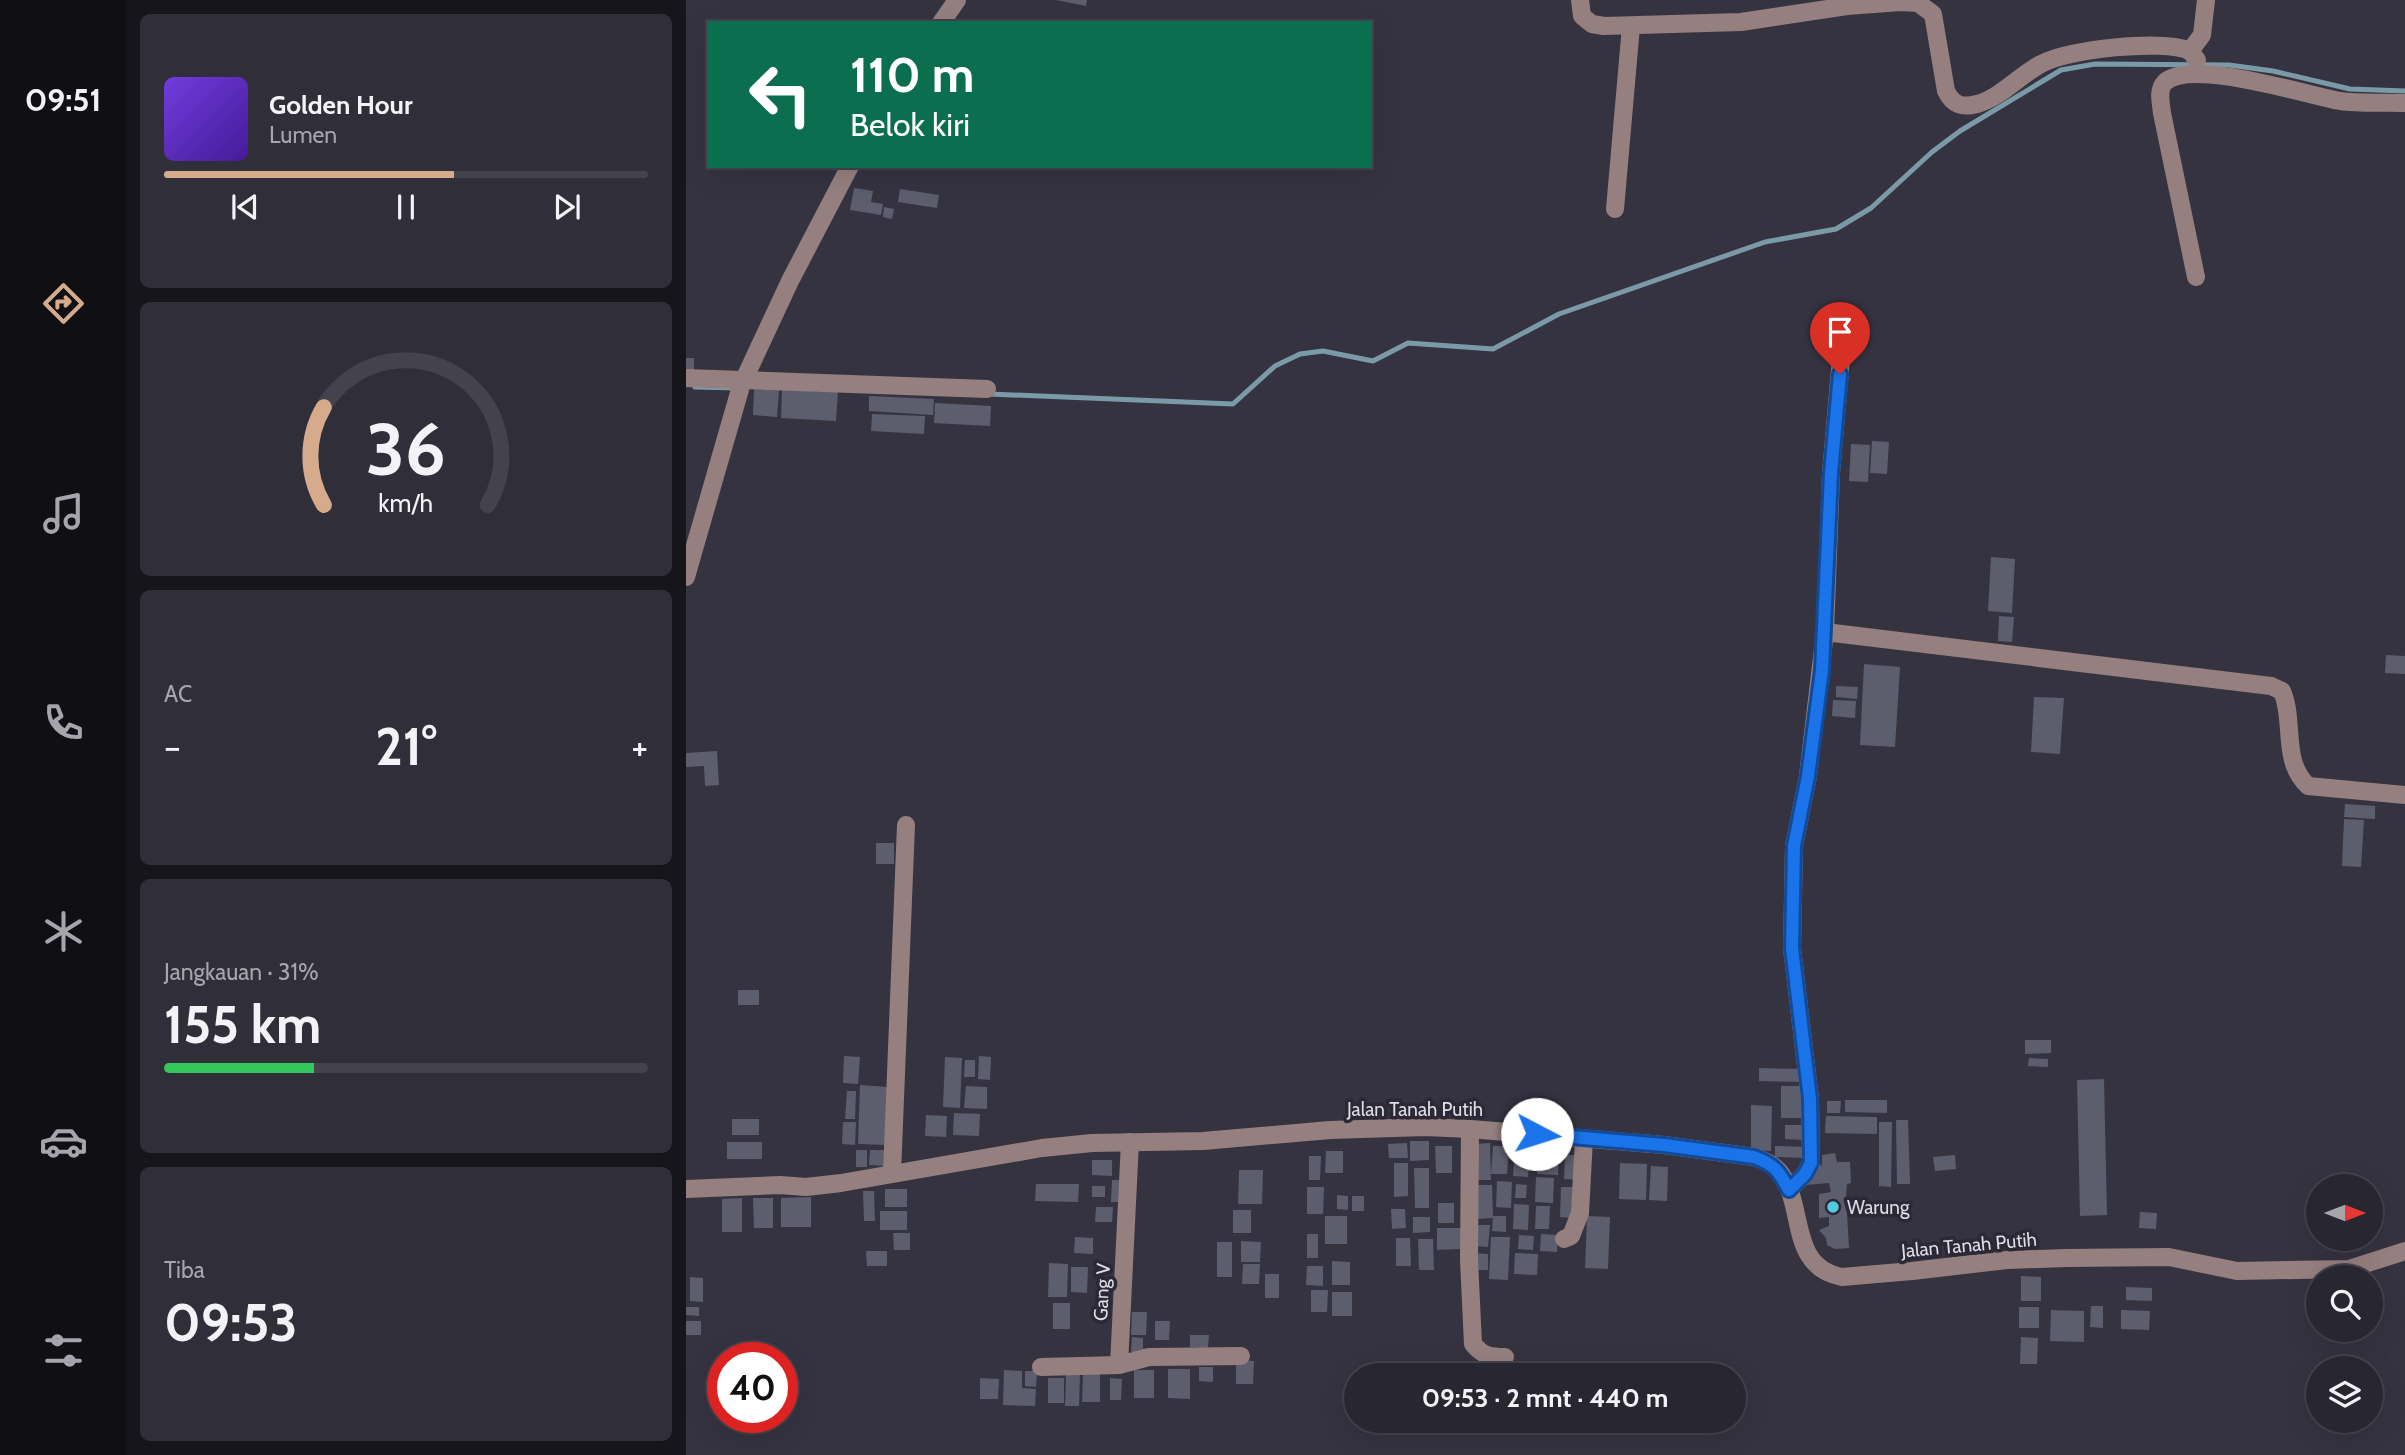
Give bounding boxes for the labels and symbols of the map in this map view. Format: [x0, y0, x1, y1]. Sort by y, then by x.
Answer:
pin [1810, 302, 1870, 374]
position arrow [1500, 1097, 1574, 1171]
street label: Jalan Tanah Putih [1346, 1098, 1483, 1121]
north arrow [2306, 1174, 2384, 1251]
place label: Warung [1847, 1196, 1910, 1219]
marker: Warung [1825, 1199, 1841, 1215]
street label: Jalan Tanah Putih [1899, 1228, 2038, 1262]
street label: Gang V [1089, 1262, 1115, 1321]
speed limit sign: 40 [707, 1342, 798, 1433]

